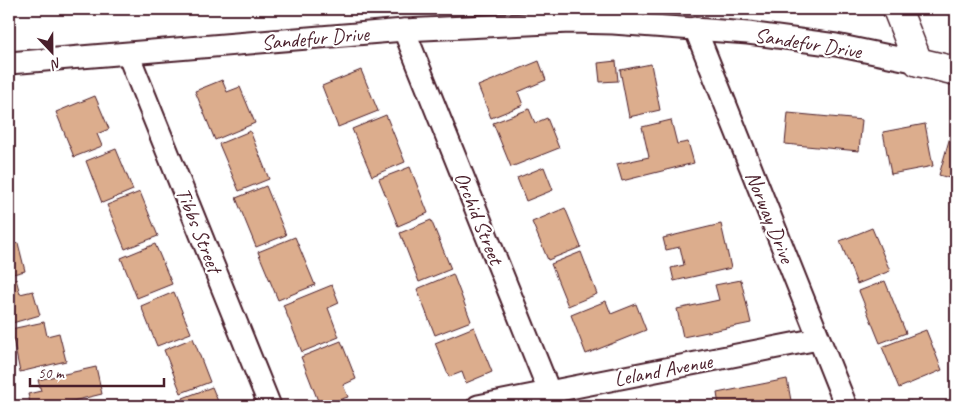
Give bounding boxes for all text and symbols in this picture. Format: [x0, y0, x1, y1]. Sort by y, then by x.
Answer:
street label: Sandefur Drive [260, 20, 371, 56]
street label: Sandefur Drive [753, 22, 864, 64]
north arrow [28, 28, 78, 78]
text: N [47, 54, 64, 74]
street label: Norway Drive [740, 167, 801, 269]
street label: Orchid Street [449, 168, 510, 270]
street label: Tibbs Street [170, 184, 229, 279]
street label: Leland Avenue [612, 348, 715, 392]
scale bar [30, 355, 164, 387]
text: 50 m [38, 364, 65, 383]

